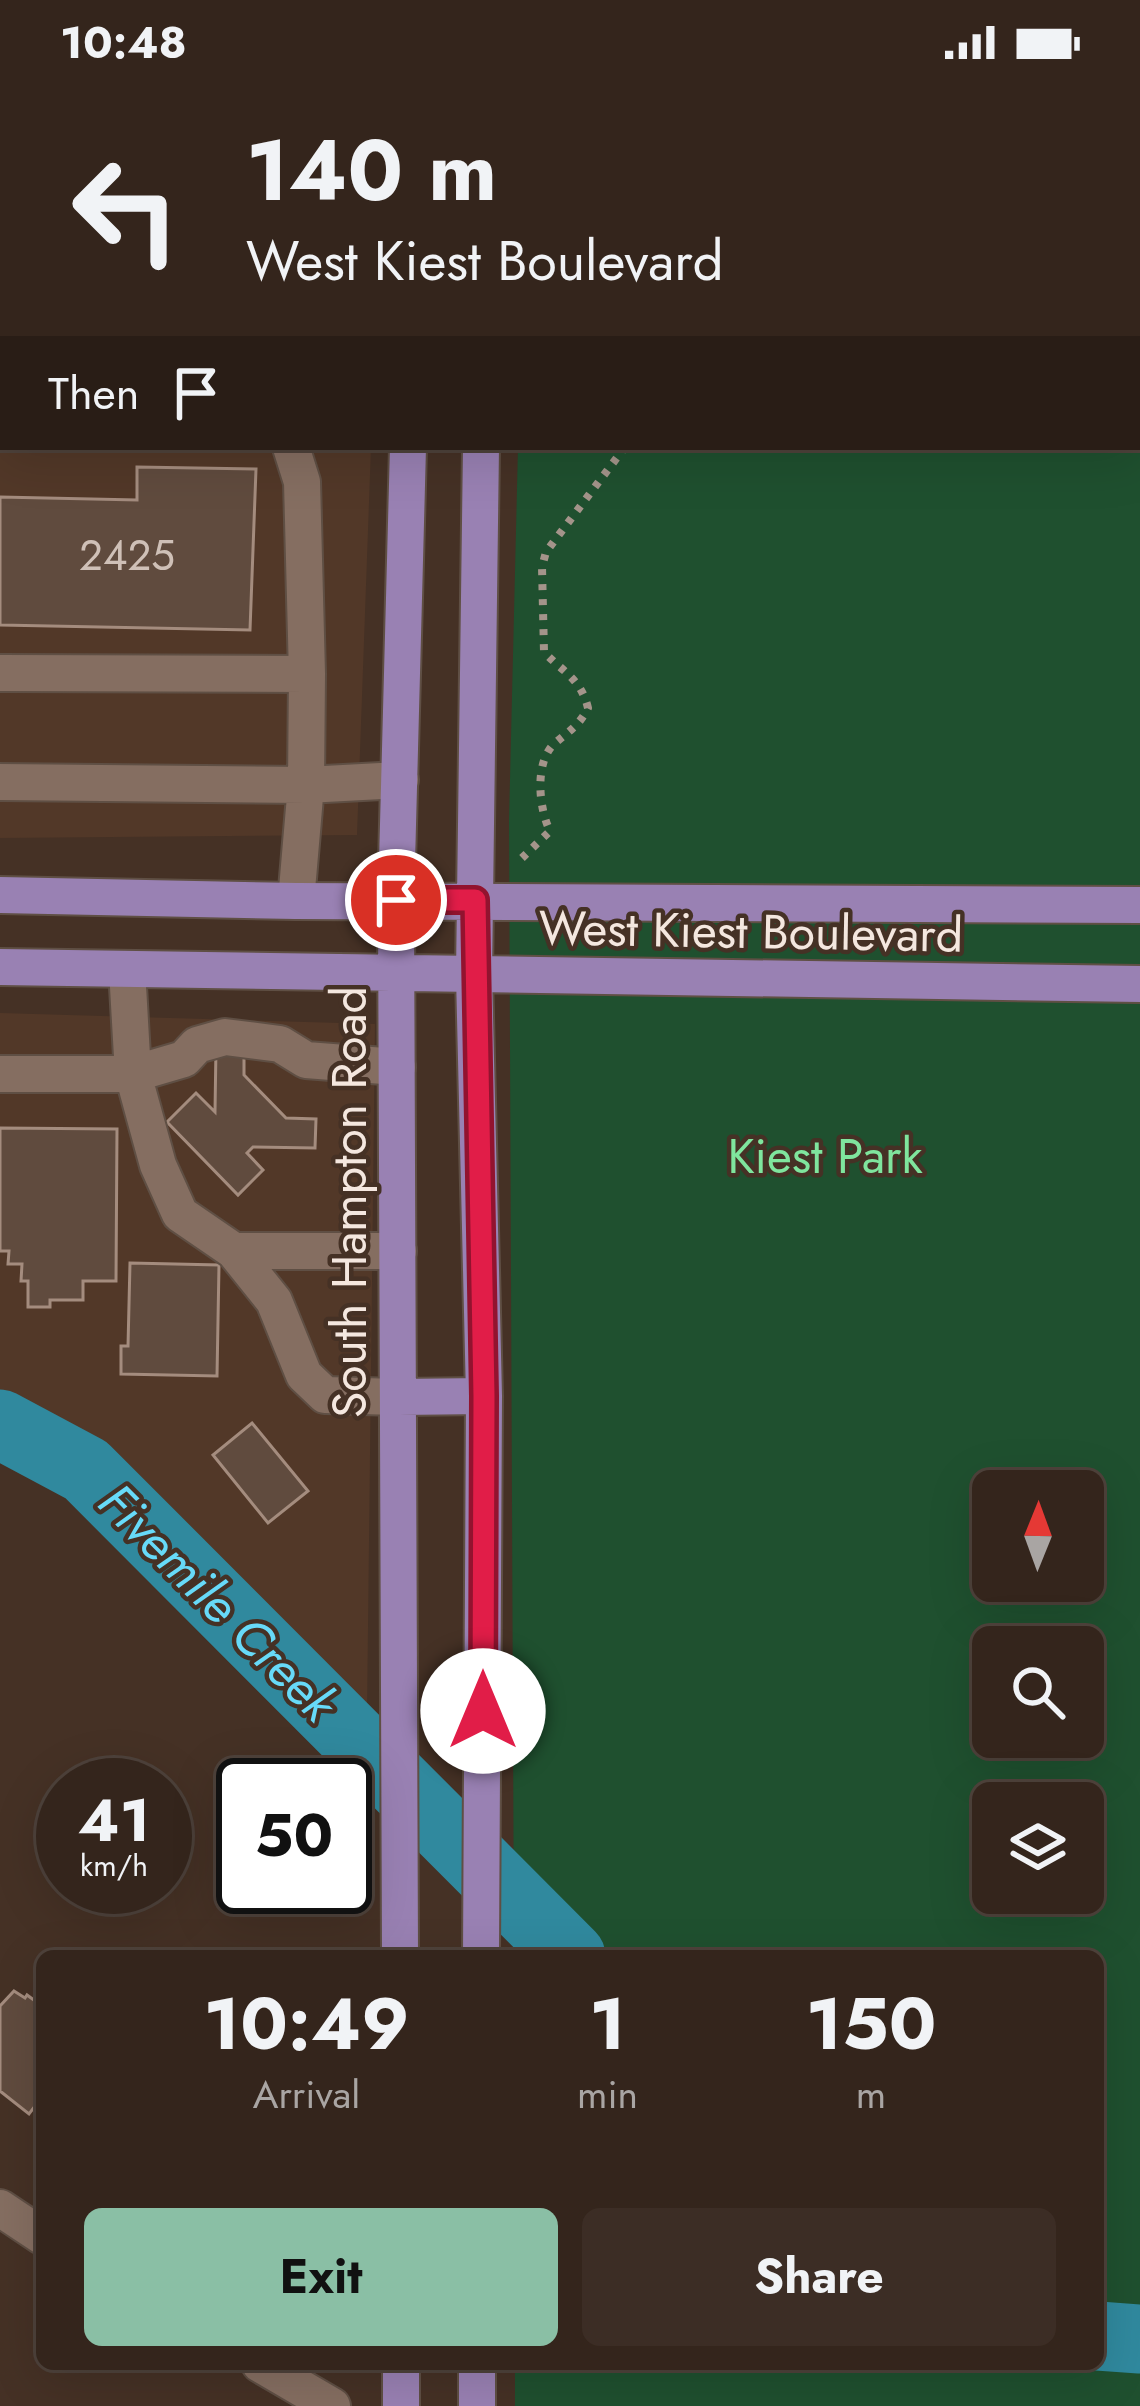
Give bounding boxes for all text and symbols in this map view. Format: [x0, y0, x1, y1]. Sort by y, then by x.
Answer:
text: 10:48 [60, 10, 187, 75]
text: 140 m [246, 110, 497, 232]
icon: left [48, 132, 204, 288]
text: West Kiest Boulevard [246, 222, 724, 300]
icon: arrive [163, 360, 229, 426]
text: Then [48, 361, 139, 426]
house number: 2425 [79, 525, 175, 586]
pin [345, 849, 447, 951]
icon: arrive [363, 867, 429, 933]
street label: West Kiest Boulevard [538, 893, 964, 970]
street label: South Hampton Road [315, 986, 384, 1418]
park label: Kiest Park [727, 1122, 923, 1191]
water label: Fivemile Creek [82, 1466, 356, 1740]
north arrow [972, 1470, 1104, 1602]
map controls [972, 1470, 1104, 1914]
button: search [972, 1626, 1104, 1758]
position arrow [420, 1648, 546, 1774]
speed limit sign: 50 [216, 1758, 372, 1914]
text: 41 [78, 1777, 150, 1864]
button: layers [972, 1782, 1104, 1914]
text: km/h [80, 1844, 148, 1887]
text: 10:49 [204, 1972, 409, 2076]
text: 1 [589, 1972, 626, 2076]
text: 150 [806, 1972, 936, 2076]
text: Arrival [253, 2066, 360, 2123]
text: min [577, 2066, 638, 2123]
text: m [856, 2066, 886, 2123]
button: Exit [84, 2208, 558, 2346]
button: Share [582, 2208, 1056, 2346]

